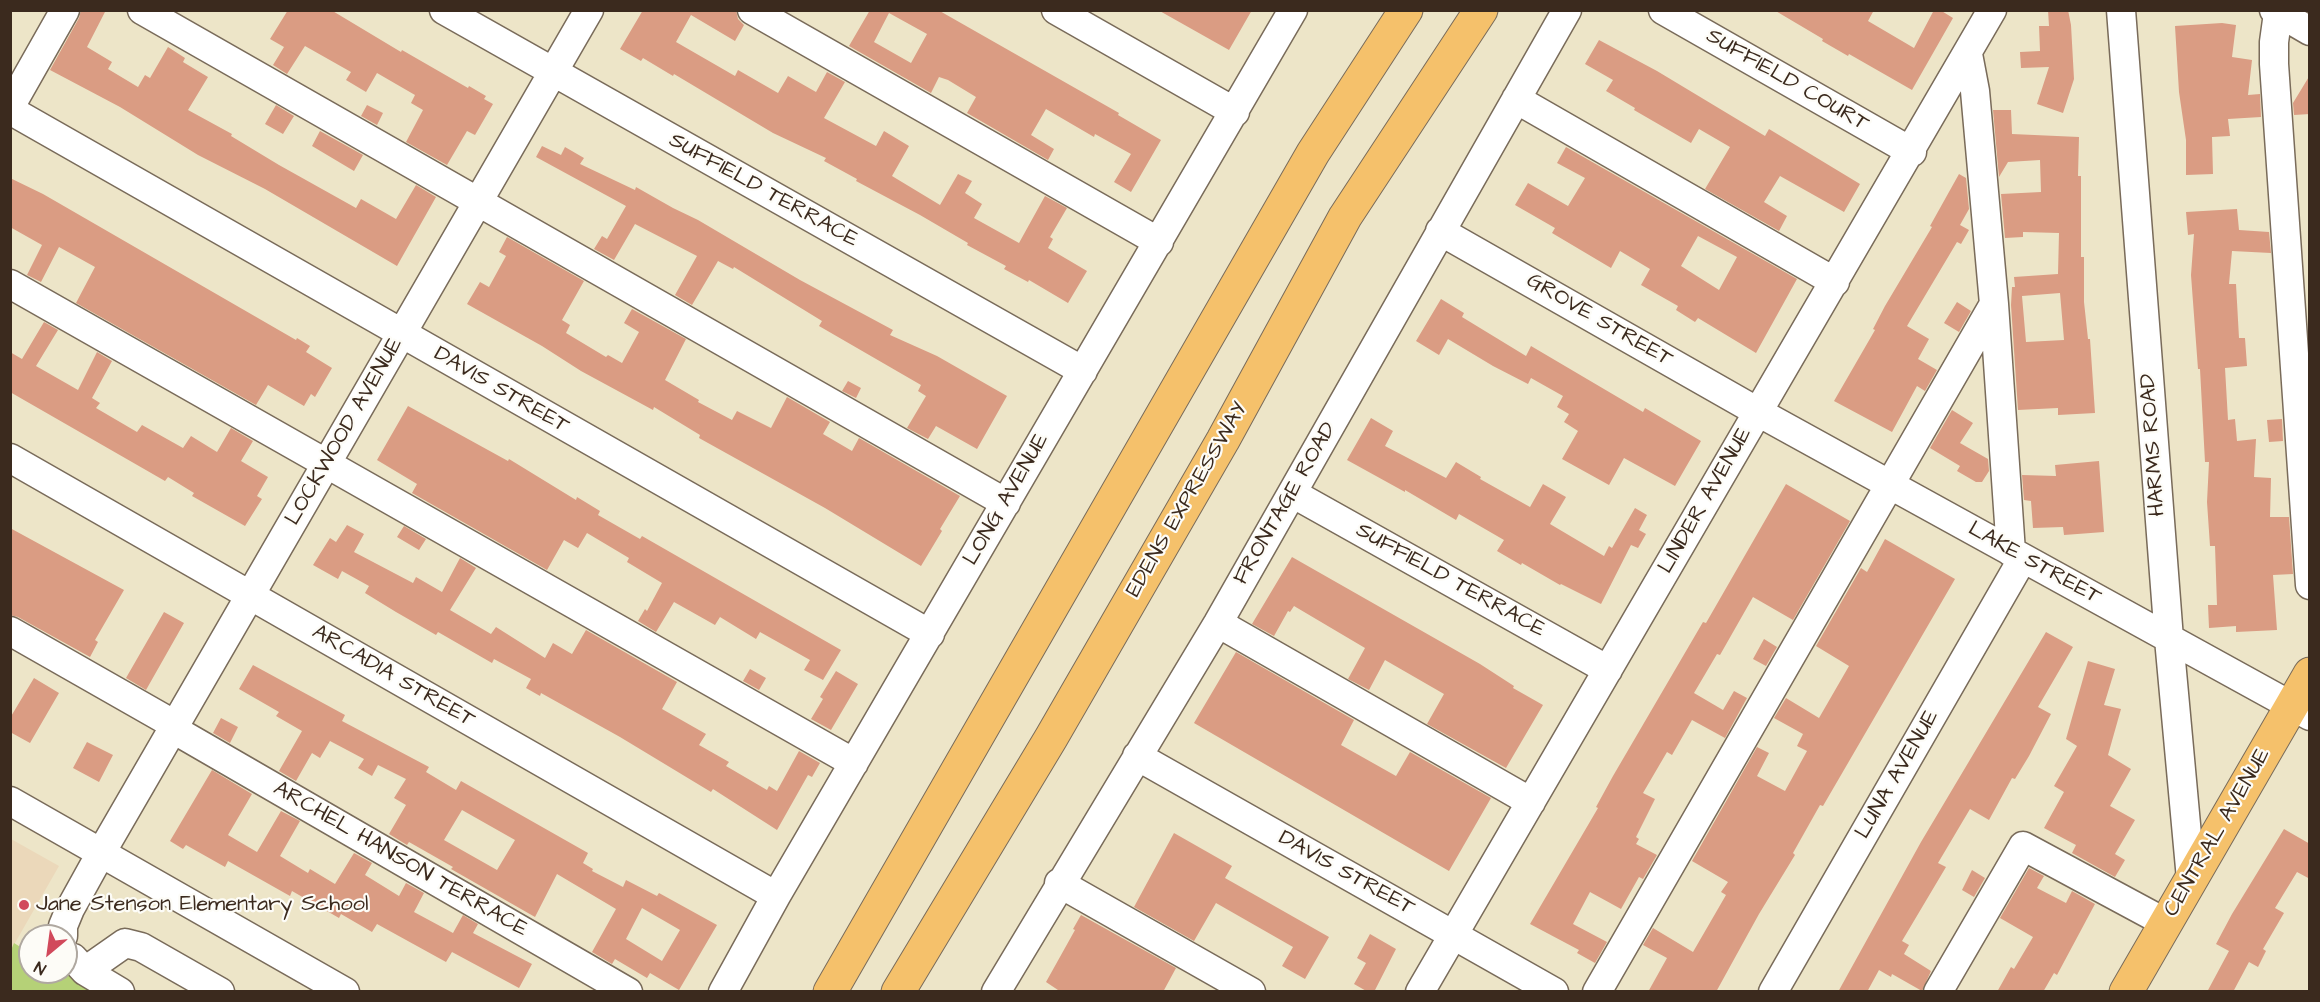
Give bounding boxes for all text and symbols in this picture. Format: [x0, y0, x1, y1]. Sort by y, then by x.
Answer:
street label: SUFFIELD COURT [1701, 24, 1873, 138]
street label: SUFFIELD TERRACE [664, 128, 862, 254]
street label: GROVE STREET [1521, 268, 1677, 374]
street label: LOCKWOOD AVENUE [281, 334, 409, 530]
street label: DAVIS STREET [429, 342, 573, 440]
street label: HARMS ROAD [2136, 373, 2172, 517]
street label: EDENS EXPRESSWAY [1121, 398, 1255, 602]
street label: FRONTAGE ROAD [1229, 418, 1343, 590]
street label: LINDER AVENUE [1654, 423, 1758, 579]
street label: LONG AVENUE [959, 429, 1055, 571]
street label: LAKE STREET [1963, 517, 2105, 611]
street label: SUFFIELD TERRACE [1351, 518, 1549, 644]
street label: ARCADIA STREET [307, 620, 479, 734]
street label: LUNA AVENUE [1850, 706, 1946, 844]
street label: CENTRAL AVENUE [2159, 744, 2277, 922]
street label: ARCHEL HANSON TERRACE [268, 776, 532, 944]
street label: DAVIS STREET [1273, 826, 1419, 922]
place label: Jane Stenson Elementary School [36, 892, 368, 918]
marker: Jane Stenson Elementary School [17, 898, 31, 912]
north arrow [18, 924, 78, 984]
text: N [31, 956, 50, 980]

